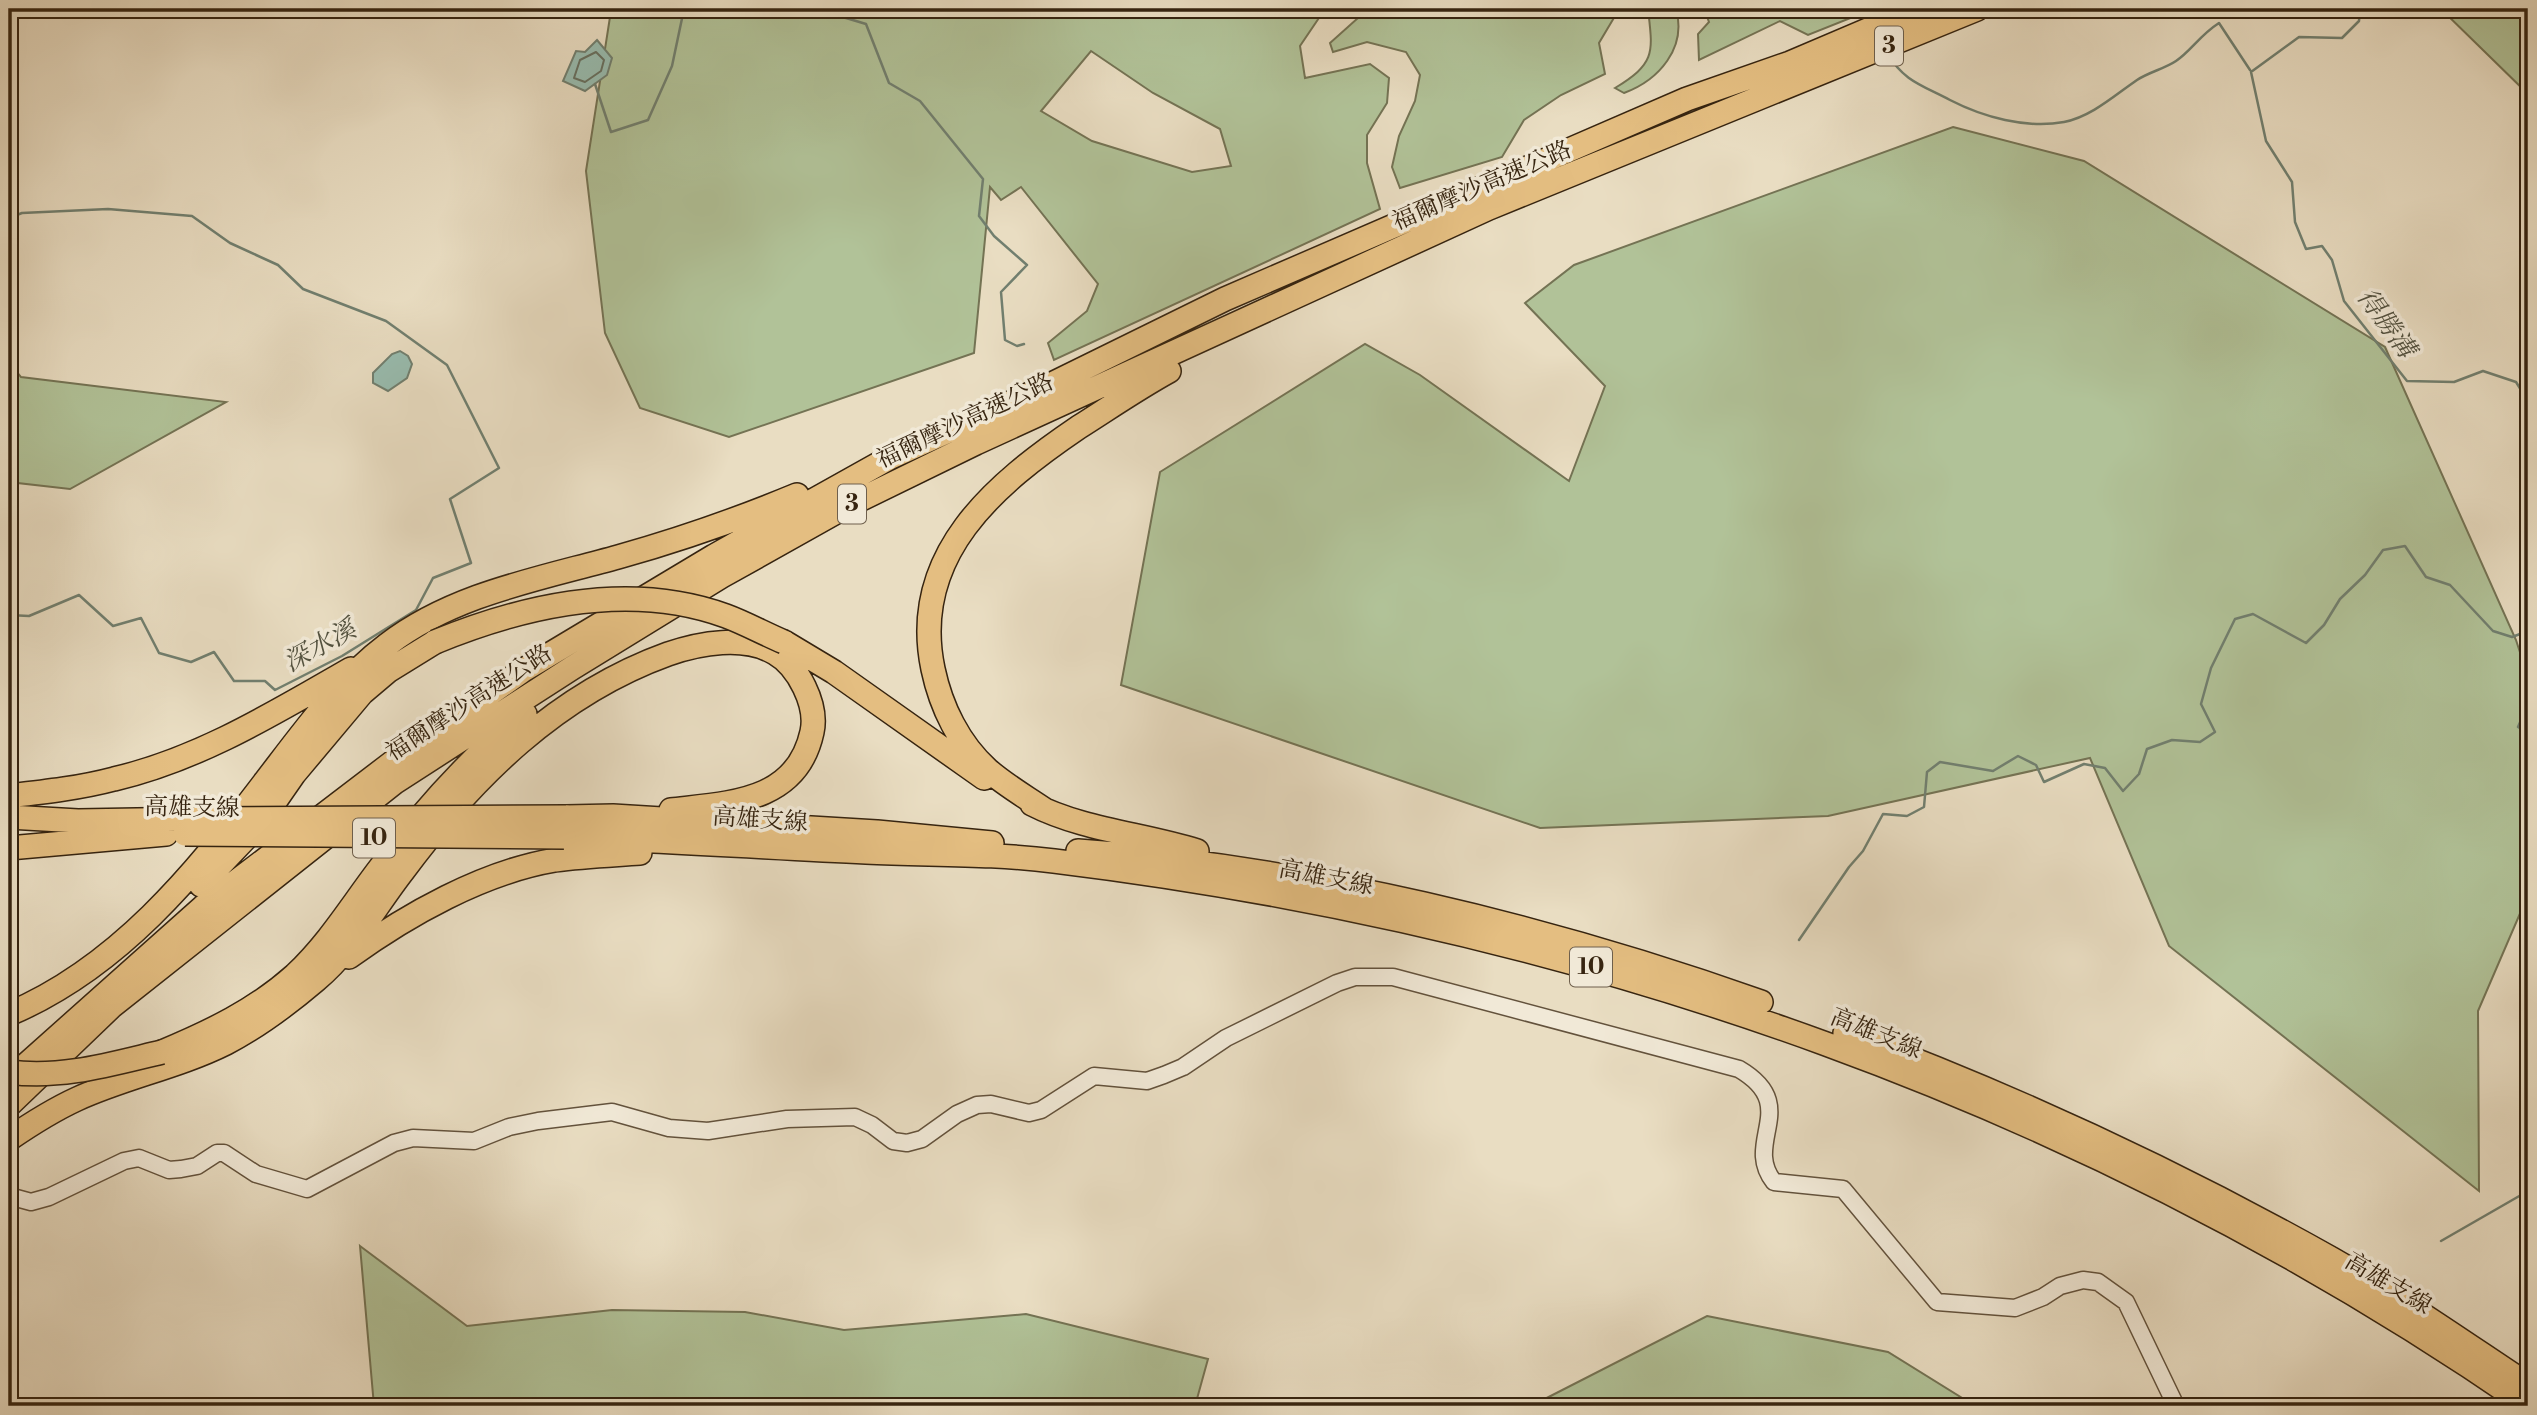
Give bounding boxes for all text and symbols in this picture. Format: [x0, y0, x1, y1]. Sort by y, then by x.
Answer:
road number: 3 [1875, 26, 1903, 66]
street label: 福爾摩沙高速公路 [1388, 135, 1576, 237]
water label: 得勝溝 [2350, 282, 2424, 367]
street label: 福爾摩沙高速公路 [872, 367, 1058, 475]
road number: 3 [838, 484, 866, 524]
water label: 深水溪 [278, 612, 364, 679]
street label: 福爾摩沙高速公路 [380, 638, 558, 768]
street label: 高雄支線 [144, 792, 240, 824]
street label: 高雄支線 [711, 802, 809, 838]
road number: 10 [353, 818, 395, 858]
street label: 高雄支線 [1276, 854, 1376, 902]
road number: 10 [1570, 948, 1612, 986]
street label: 高雄支線 [1826, 1002, 1926, 1066]
street label: 高雄支線 [2339, 1246, 2437, 1322]

